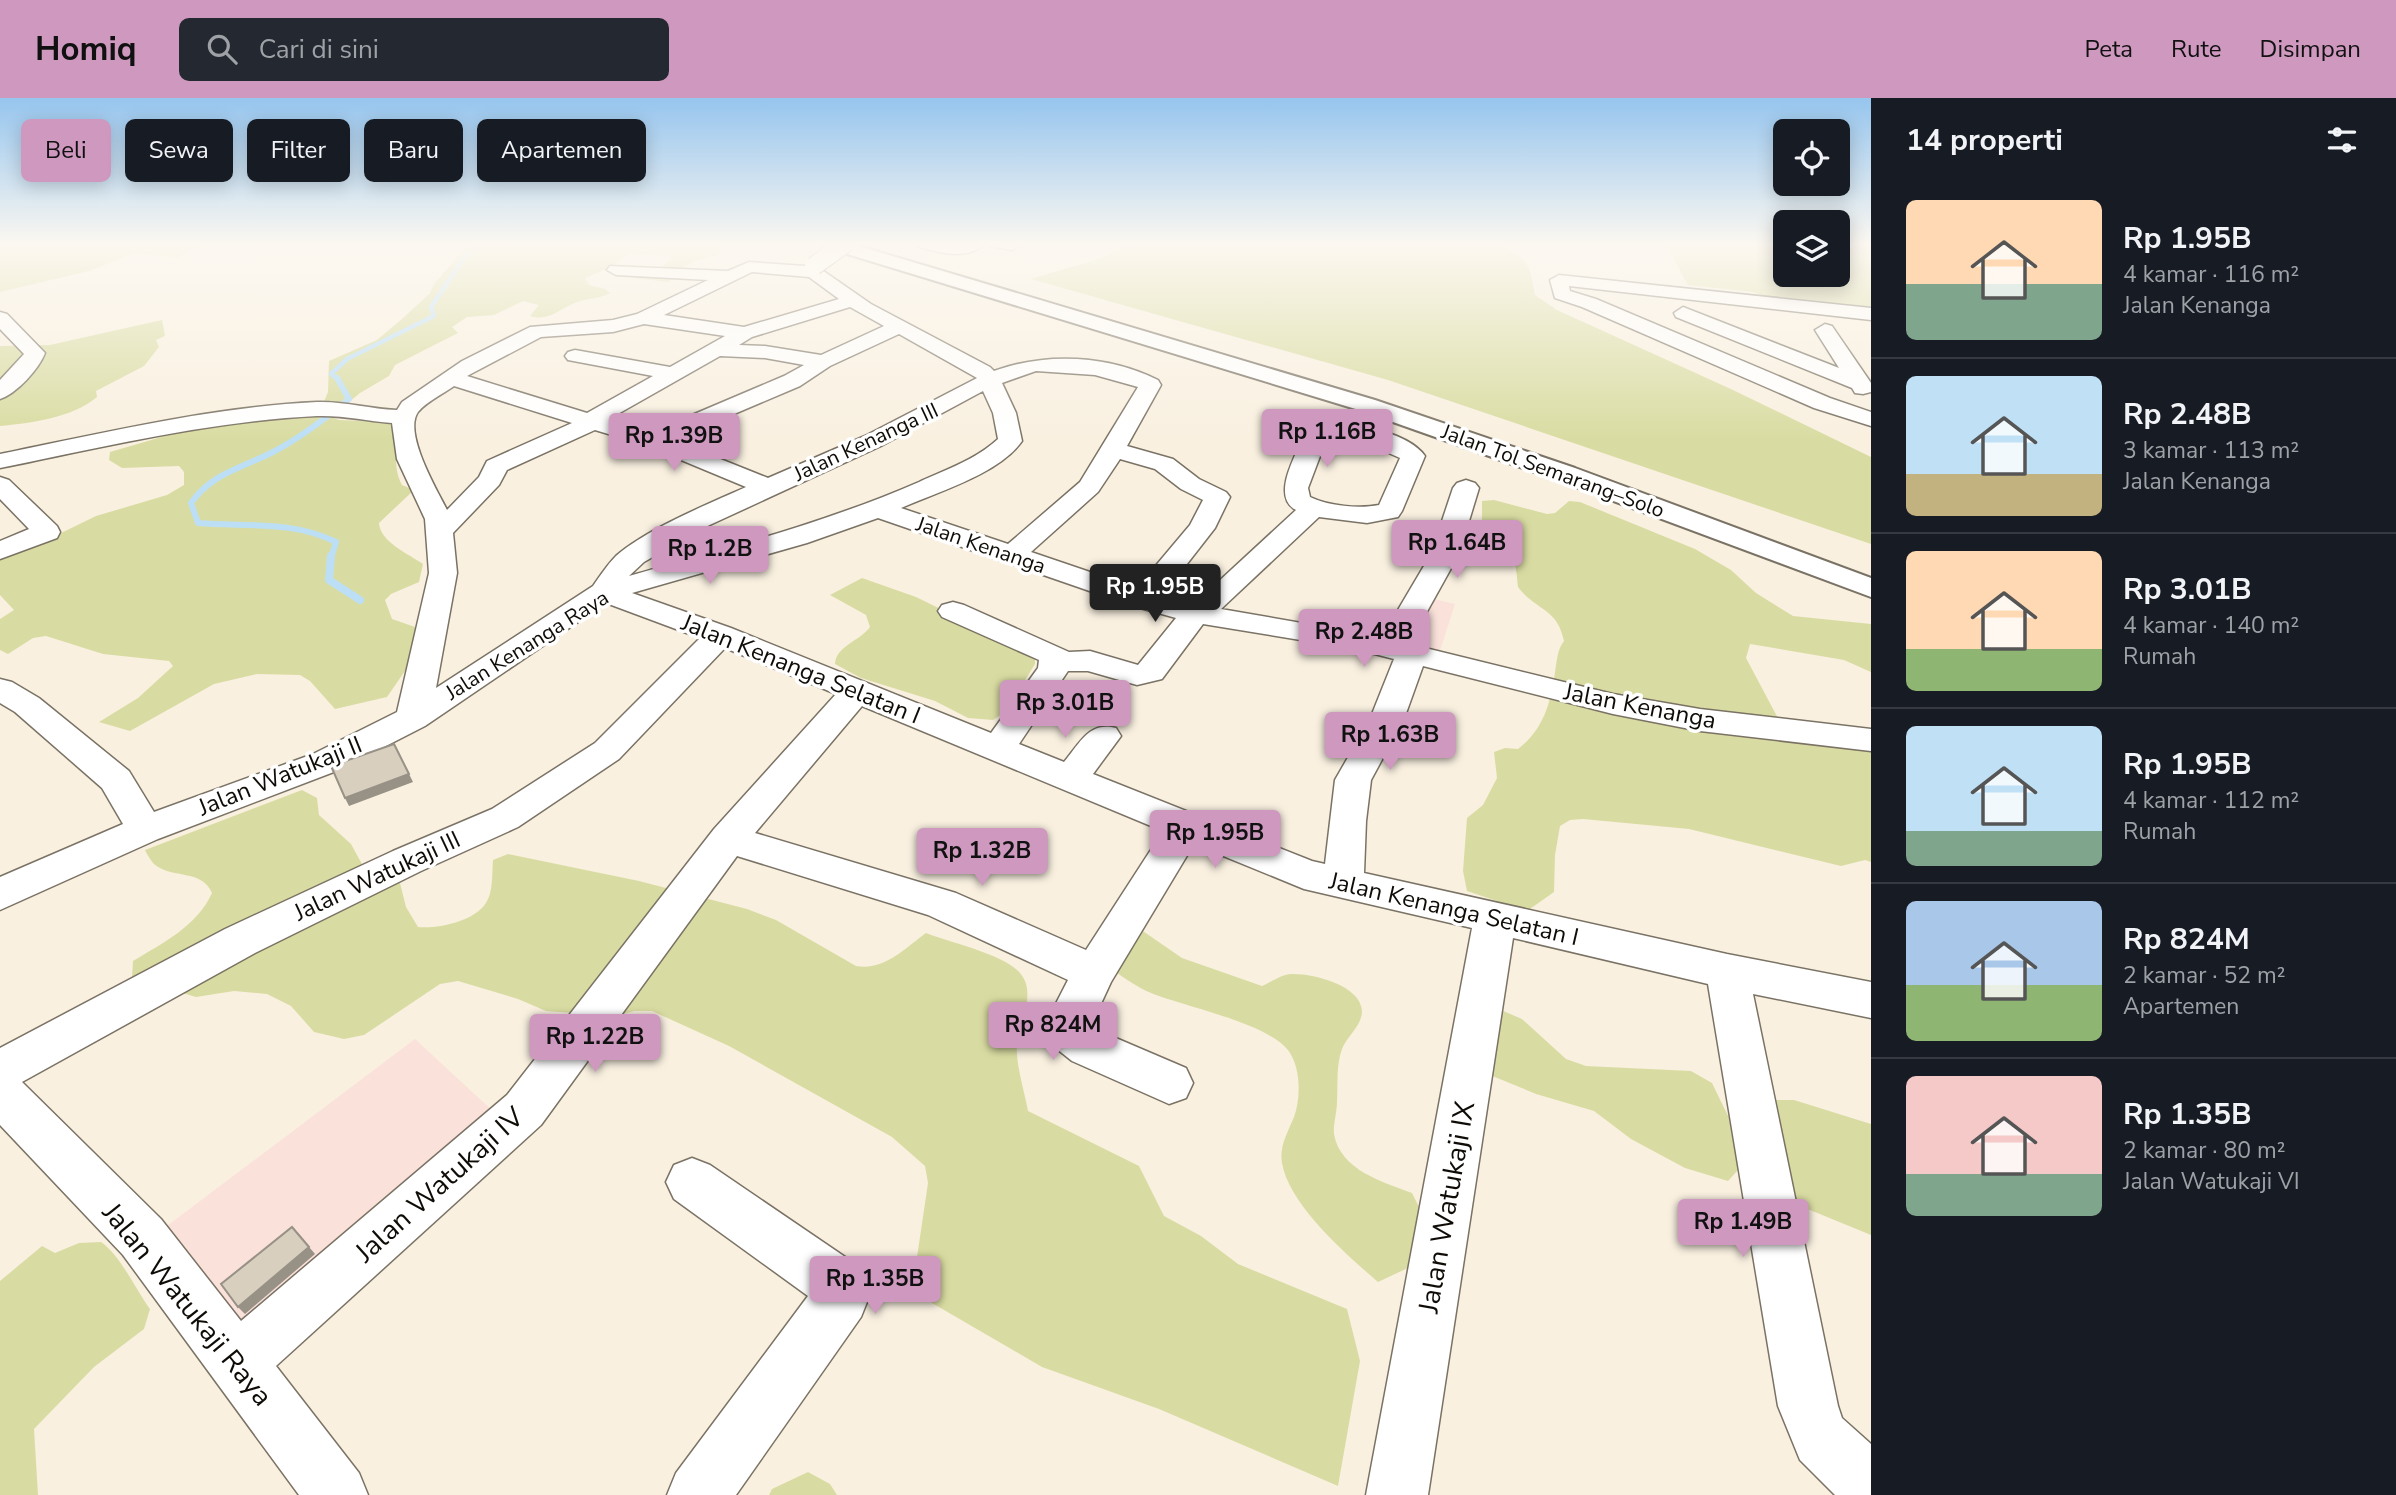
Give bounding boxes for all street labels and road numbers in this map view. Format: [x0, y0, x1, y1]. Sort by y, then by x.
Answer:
street label: Jalan Kenanga III [788, 396, 943, 488]
street label: Jalan Tol Semarang–Solo [1437, 417, 1668, 524]
street label: Jalan Kenanga [912, 509, 1049, 580]
street label: Jalan Kenanga Raya [439, 584, 614, 707]
street label: Jalan Kenanga Selatan I [676, 606, 925, 732]
street label: Jalan Kenanga [1560, 675, 1719, 736]
street label: Jalan Watukaji II [192, 729, 367, 824]
street label: Jalan Watukaji III [288, 823, 465, 929]
street label: Jalan Kenanga Selatan I [1325, 865, 1582, 953]
street label: Jalan Watukaji IV [346, 1098, 533, 1272]
street label: Jalan Watukaji IX [1410, 1098, 1484, 1317]
street label: Jalan Watukaji Raya [93, 1194, 281, 1414]

